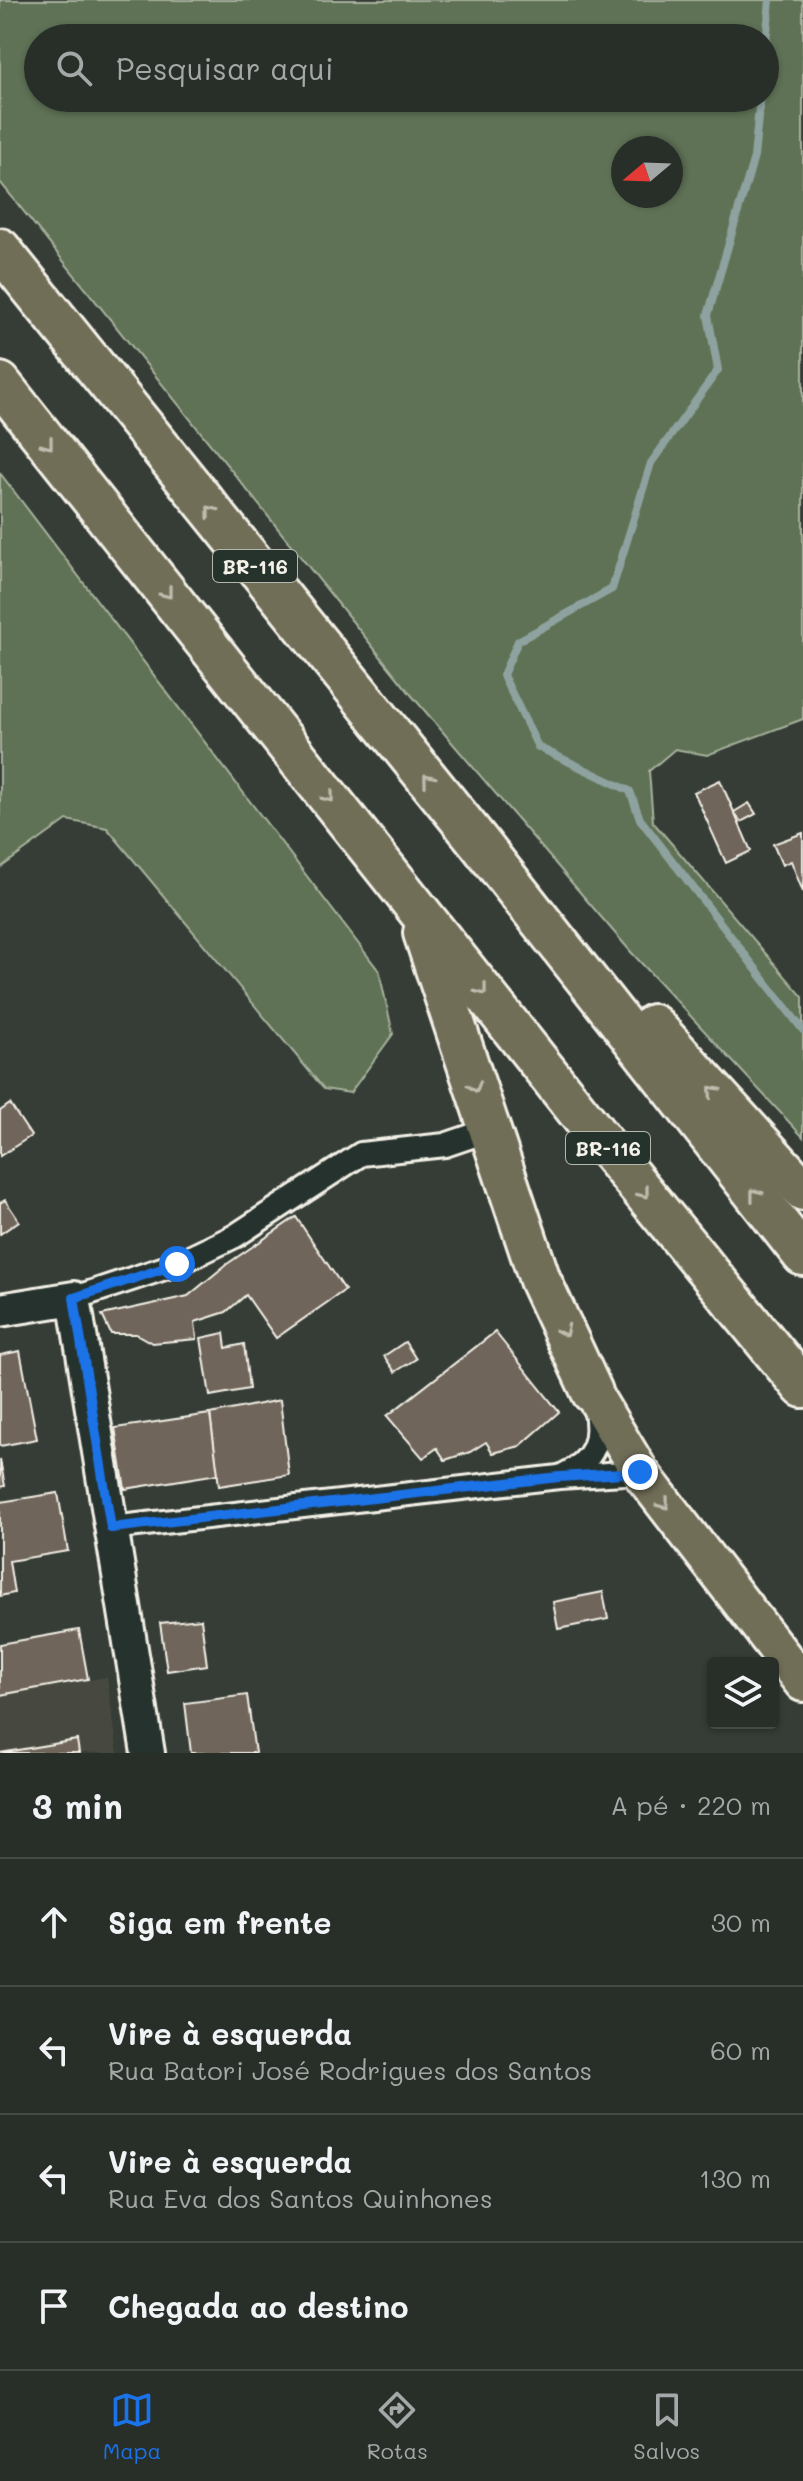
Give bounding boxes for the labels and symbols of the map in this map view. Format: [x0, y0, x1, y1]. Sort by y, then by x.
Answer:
north arrow [611, 136, 683, 208]
one-way arrow [39, 435, 53, 450]
one-way arrow [207, 506, 221, 521]
road number: BR-116 [213, 550, 297, 582]
one-way arrow [157, 584, 172, 599]
one-way arrow [423, 773, 437, 788]
one-way arrow [319, 788, 333, 803]
one-way arrow [472, 981, 486, 996]
one-way arrow [465, 1080, 481, 1094]
one-way arrow [708, 1085, 722, 1100]
road number: BR-116 [566, 1132, 650, 1164]
one-way arrow [634, 1184, 649, 1198]
one-way arrow [750, 1189, 765, 1203]
route start [159, 1246, 195, 1282]
one-way arrow [554, 1323, 570, 1338]
route end [622, 1454, 658, 1490]
one-way arrow [655, 1495, 669, 1510]

